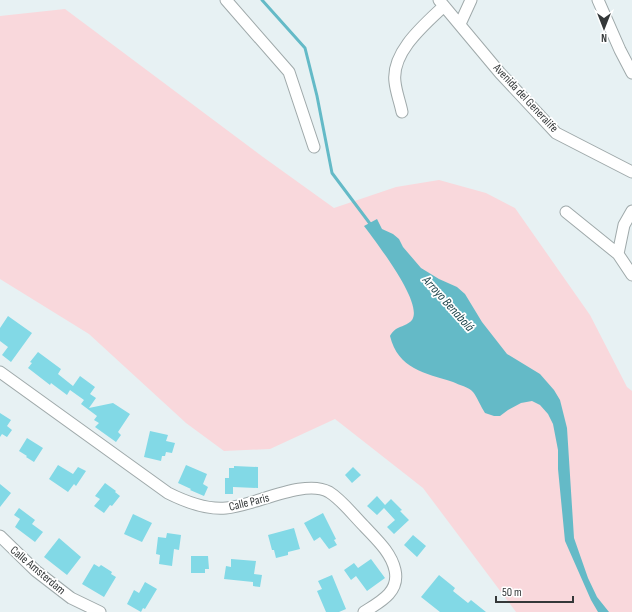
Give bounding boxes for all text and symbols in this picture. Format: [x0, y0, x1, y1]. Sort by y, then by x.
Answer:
north arrow [584, 8, 624, 48]
text: N [601, 31, 607, 44]
street label: Avenida del Generalife [489, 60, 561, 136]
water label: Arroyo Benabolá [418, 272, 478, 335]
street label: Calle Paris [227, 490, 271, 515]
street label: Calle Amsterdam [7, 543, 69, 598]
scale bar [496, 578, 573, 604]
text: 50 m [502, 585, 522, 600]

